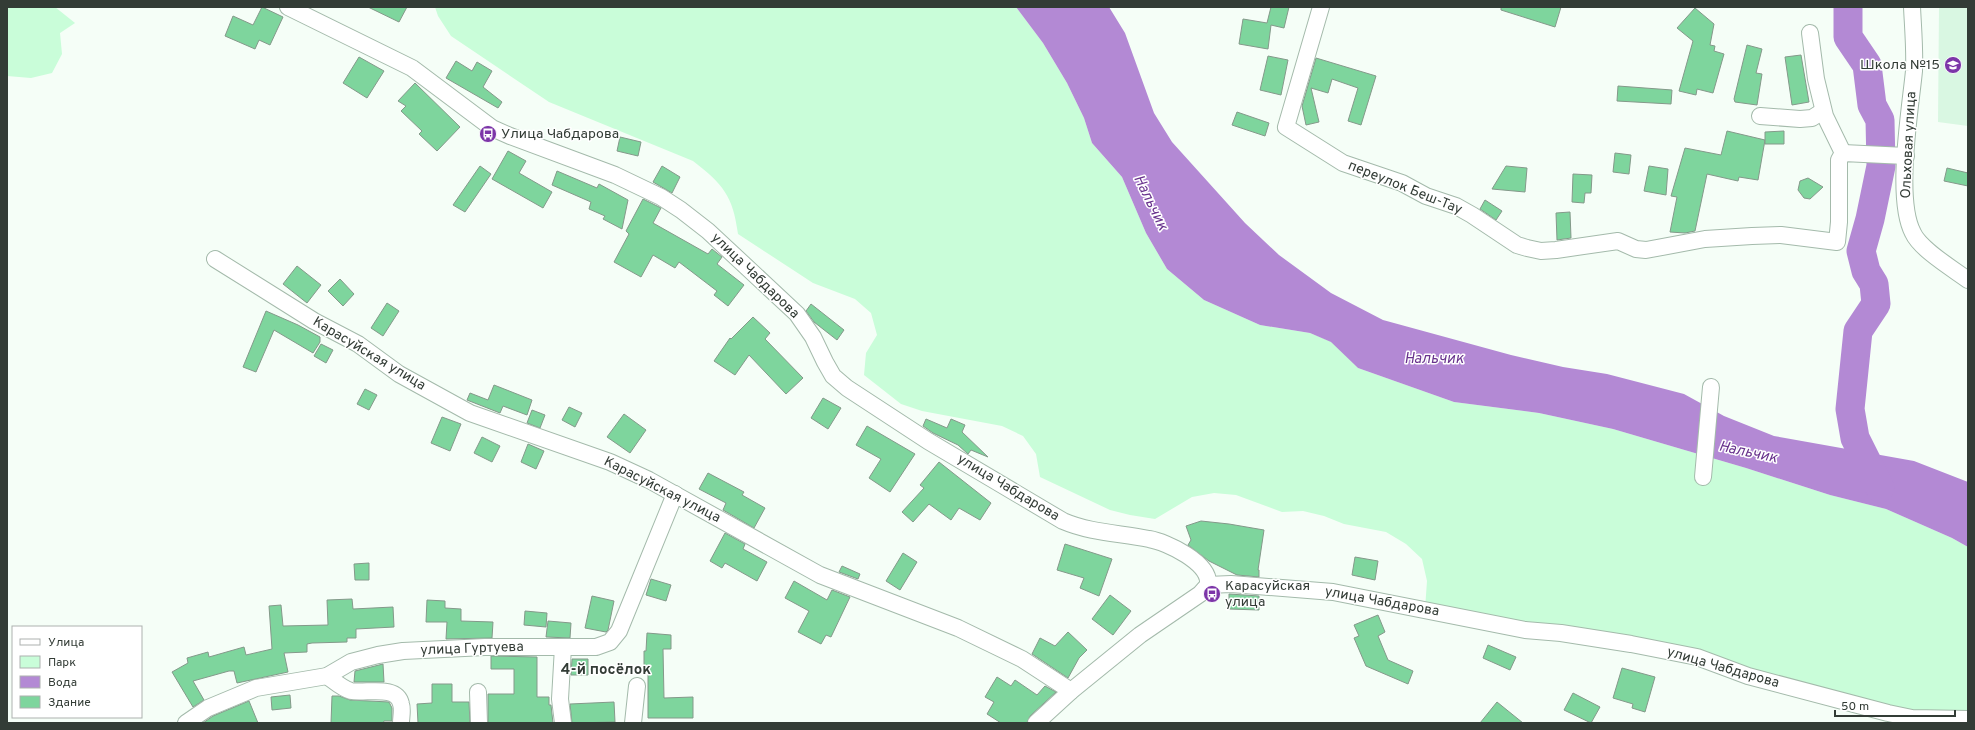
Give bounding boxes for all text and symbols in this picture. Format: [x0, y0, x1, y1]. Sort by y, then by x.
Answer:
school or university icon: Школа №15 [1943, 55, 1963, 75]
place label: Школа №15 [1860, 57, 1940, 74]
street label: Ольховая улица [1898, 91, 1920, 199]
bus stop icon: Улица Чабдарова [478, 124, 498, 144]
place label: Улица Чабдарова [501, 126, 619, 143]
street label: переулок Беш-Тау [1345, 157, 1465, 219]
water label: Нальчик [1128, 172, 1172, 234]
street label: улица Чабдарова [707, 230, 803, 322]
street label: Карасуйская улица [309, 314, 429, 394]
water label: Нальчик [1404, 350, 1464, 369]
water label: Нальчик [1717, 438, 1780, 469]
street label: улица Чабдарова [954, 451, 1062, 525]
street label: Карасуйская улица [601, 453, 723, 527]
place label: Карасуйская улица [1225, 578, 1310, 611]
bus stop icon: Карасуйская улица [1202, 584, 1222, 604]
street label: улица Чабдарова [1323, 584, 1441, 620]
legend [12, 626, 142, 718]
text: Улица [48, 635, 84, 651]
street label: улица Гуртуева [420, 639, 524, 659]
street label: улица Чабдарова [1665, 644, 1781, 692]
text: Парк [48, 655, 76, 671]
district label: 4-й посёлок [561, 661, 651, 680]
text: Вода [48, 675, 77, 691]
scale bar [1835, 692, 1955, 718]
text: Здание [48, 695, 91, 711]
text: 50 m [1841, 699, 1869, 715]

